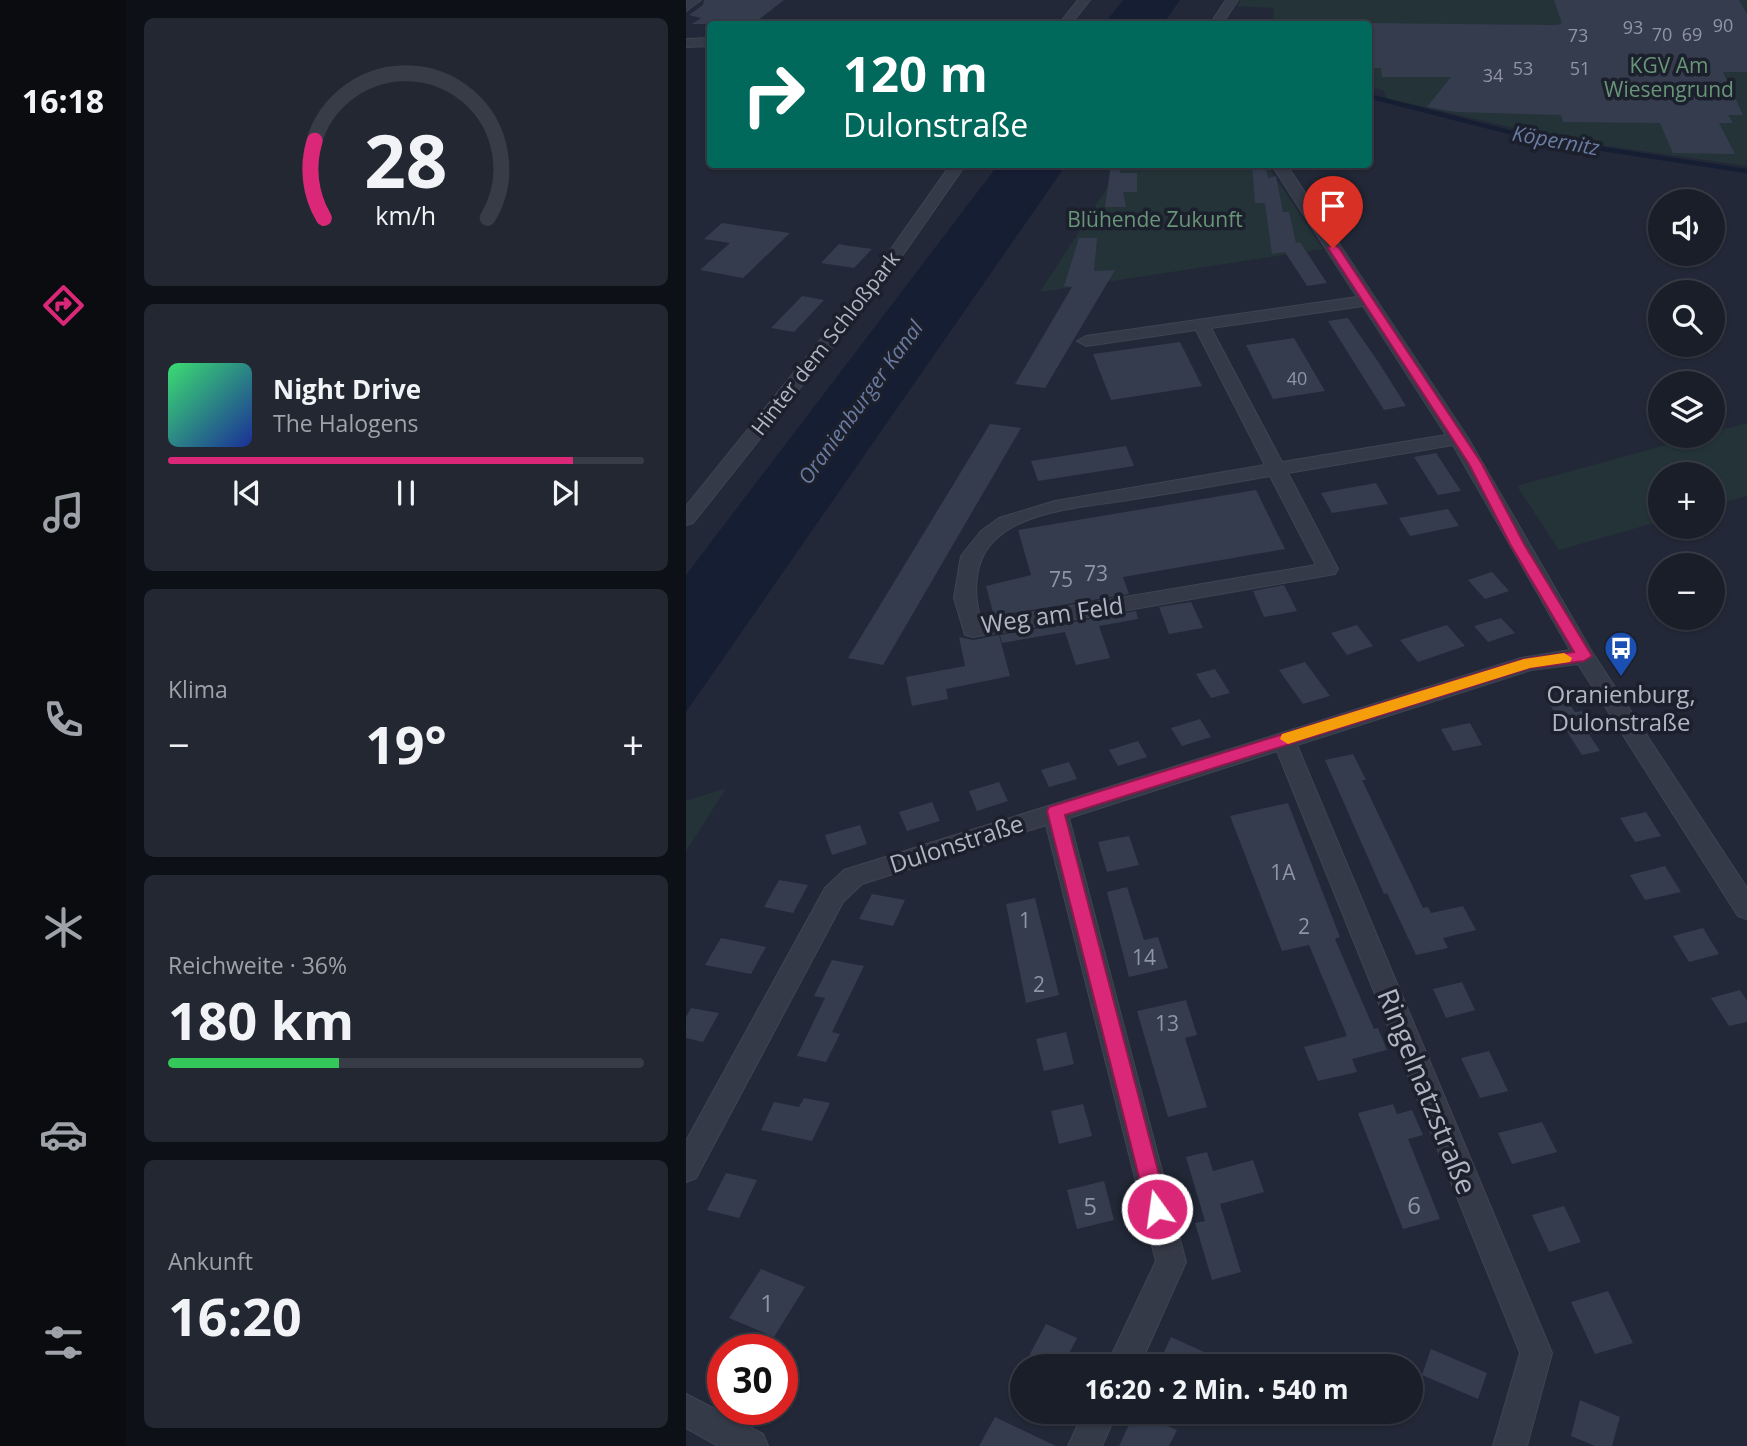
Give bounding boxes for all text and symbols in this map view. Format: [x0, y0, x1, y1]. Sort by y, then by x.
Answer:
house number: 90 [1713, 13, 1733, 37]
house number: 93 [1623, 15, 1643, 39]
house number: 70 [1652, 22, 1672, 46]
house number: 69 [1682, 22, 1702, 46]
house number: 73 [1568, 23, 1588, 47]
text: 120 m [843, 40, 988, 106]
icon: right [728, 49, 819, 140]
park label: KGV Am Wiesengrund [1604, 51, 1734, 103]
house number: 53 [1513, 56, 1533, 80]
house number: 51 [1570, 56, 1590, 80]
house number: 34 [1483, 63, 1503, 87]
text: 16:18 [22, 79, 104, 122]
text: Dulonstraße [843, 103, 1028, 146]
text: 28 [364, 110, 448, 209]
water label: Köpernitz [1510, 119, 1602, 162]
pin [1303, 176, 1363, 248]
icon: arrive [1314, 187, 1352, 225]
map controls [1648, 189, 1725, 630]
button: sound [1648, 189, 1725, 266]
text: km/h [376, 198, 436, 232]
park label: Blühende Zukunft [1067, 205, 1243, 233]
street label: Hinter dem Schloßpark [744, 245, 906, 441]
button: search [1648, 280, 1725, 357]
icon: directions [39, 281, 88, 330]
water label: Oranienburger Kanal [791, 314, 929, 489]
house number: 40 [1287, 366, 1307, 390]
text: Night Drive [273, 371, 421, 407]
button: layers [1648, 371, 1725, 448]
text: The Halogens [273, 407, 419, 439]
button: + [1648, 462, 1725, 539]
icon: previous [228, 474, 266, 512]
icon: pause [387, 474, 425, 512]
icon: next [546, 474, 584, 512]
icon: music [39, 488, 88, 537]
button: − [1648, 553, 1725, 630]
house number: 73 [1084, 559, 1108, 587]
house number: 75 [1049, 565, 1073, 593]
street label: Weg am Feld [979, 588, 1125, 640]
bus stop icon: Oranienburg, Dulonstraße [1602, 629, 1640, 678]
text: Klima [168, 673, 228, 705]
place label: Oranienburg, Dulonstraße [1546, 677, 1696, 738]
icon: phone [39, 695, 88, 744]
text: 19° [365, 708, 447, 779]
text: − [168, 718, 190, 770]
text: + [622, 718, 644, 770]
street label: Dulonstraße [885, 806, 1027, 880]
house number: 1A [1270, 858, 1296, 886]
icon: climate [39, 903, 88, 952]
house number: 1 [1019, 906, 1031, 934]
house number: 2 [1298, 912, 1310, 940]
house number: 14 [1132, 943, 1156, 971]
text: Reichweite · 36% [168, 949, 347, 981]
house number: 2 [1033, 970, 1045, 998]
street label: Ringelnatzstraße [1369, 982, 1487, 1200]
text: 180 km [168, 984, 354, 1055]
house number: 13 [1155, 1009, 1179, 1037]
icon: car [39, 1110, 88, 1159]
position arrow [1120, 1172, 1194, 1246]
house number: 6 [1407, 1188, 1421, 1221]
house number: 5 [1083, 1189, 1097, 1222]
text: Ankunft [168, 1245, 253, 1277]
text: 16:20 [168, 1280, 302, 1351]
house number: 1 [760, 1286, 774, 1319]
icon: filters [39, 1318, 88, 1367]
speed limit sign: 30 [707, 1334, 798, 1425]
text: 16:20 · 2 Min. · 540 m [1084, 1371, 1349, 1407]

